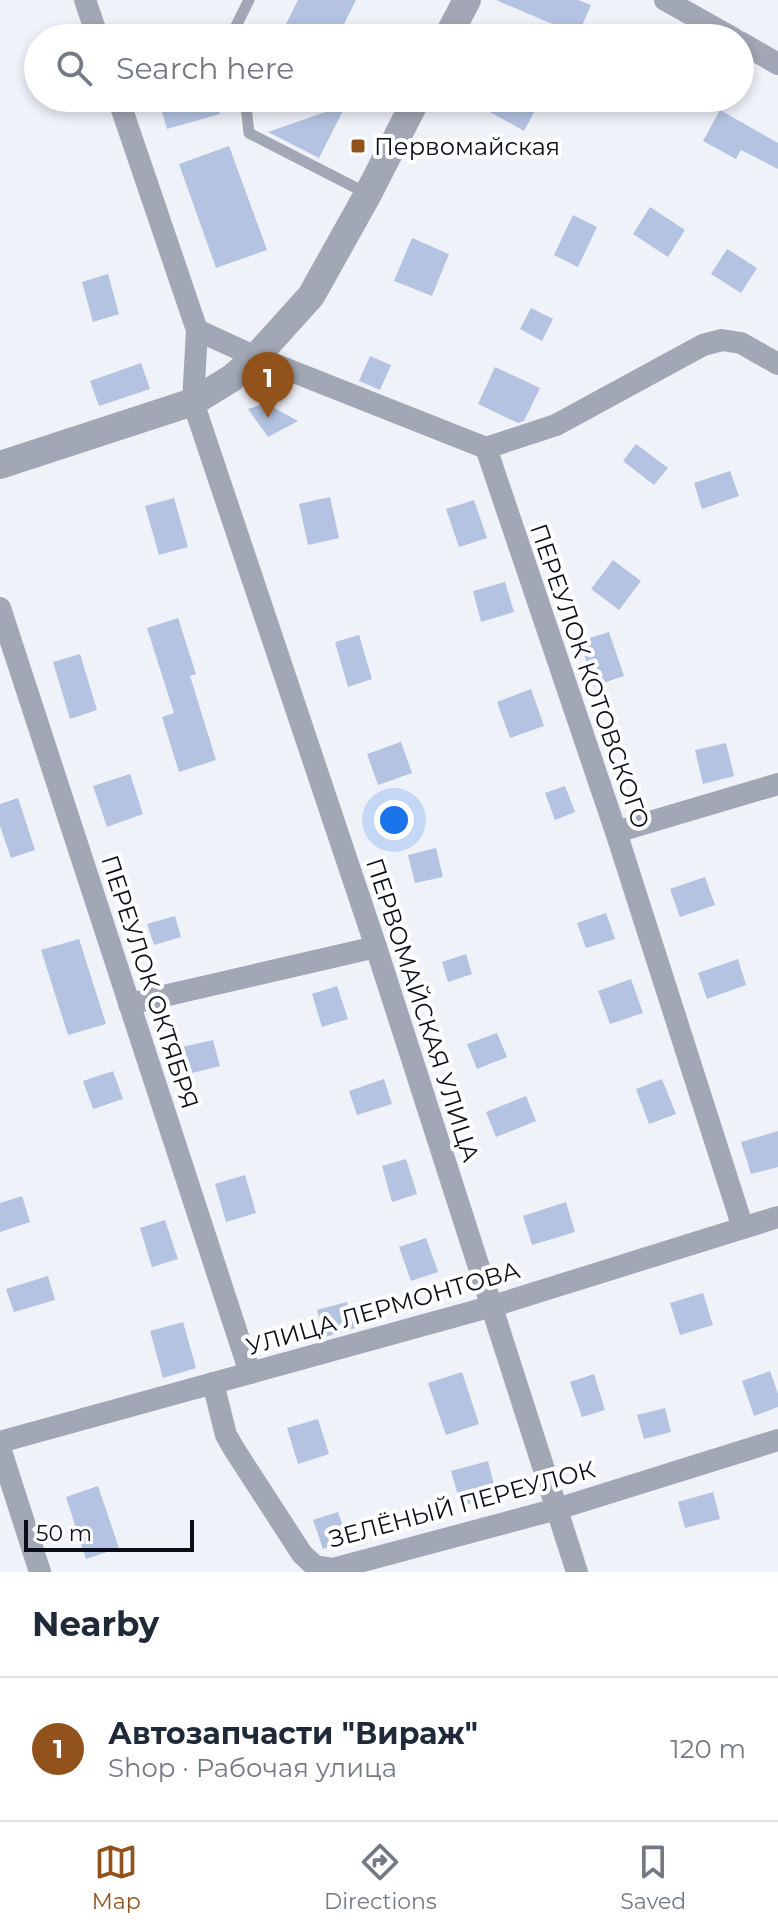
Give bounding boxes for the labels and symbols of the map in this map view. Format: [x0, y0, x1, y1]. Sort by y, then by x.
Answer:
place label: Первомайская [374, 132, 560, 161]
marker: Первомайская [349, 137, 367, 155]
pin: 1 [242, 352, 294, 418]
street label: ПЕРЕУЛОК КОТОВСКОГО [524, 520, 656, 832]
your location [374, 800, 414, 840]
street label: ПЕРЕУЛОК ОКТЯБРЯ [95, 852, 205, 1112]
street label: ПЕРВОМАЙСКАЯ УЛИЦА [360, 854, 486, 1166]
street label: УЛИЦА ЛЕРМОНТОВА [243, 1255, 523, 1361]
street label: ЗЕЛЁНЫЙ ПЕРЕУЛОК [326, 1454, 598, 1554]
scale bar [24, 1516, 194, 1552]

